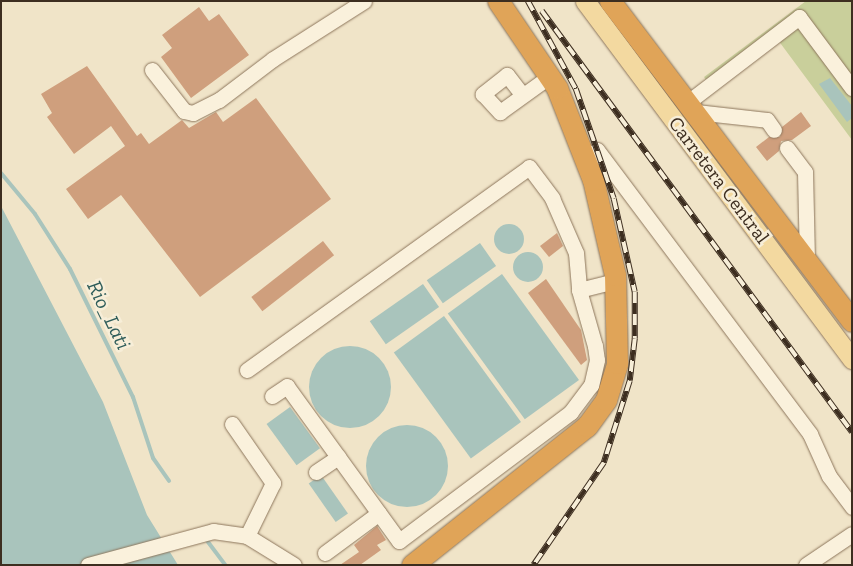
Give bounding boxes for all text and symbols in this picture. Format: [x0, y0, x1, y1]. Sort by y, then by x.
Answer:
street label: Carretera Central [663, 112, 775, 248]
water label: Rio_Lati [82, 277, 136, 353]

